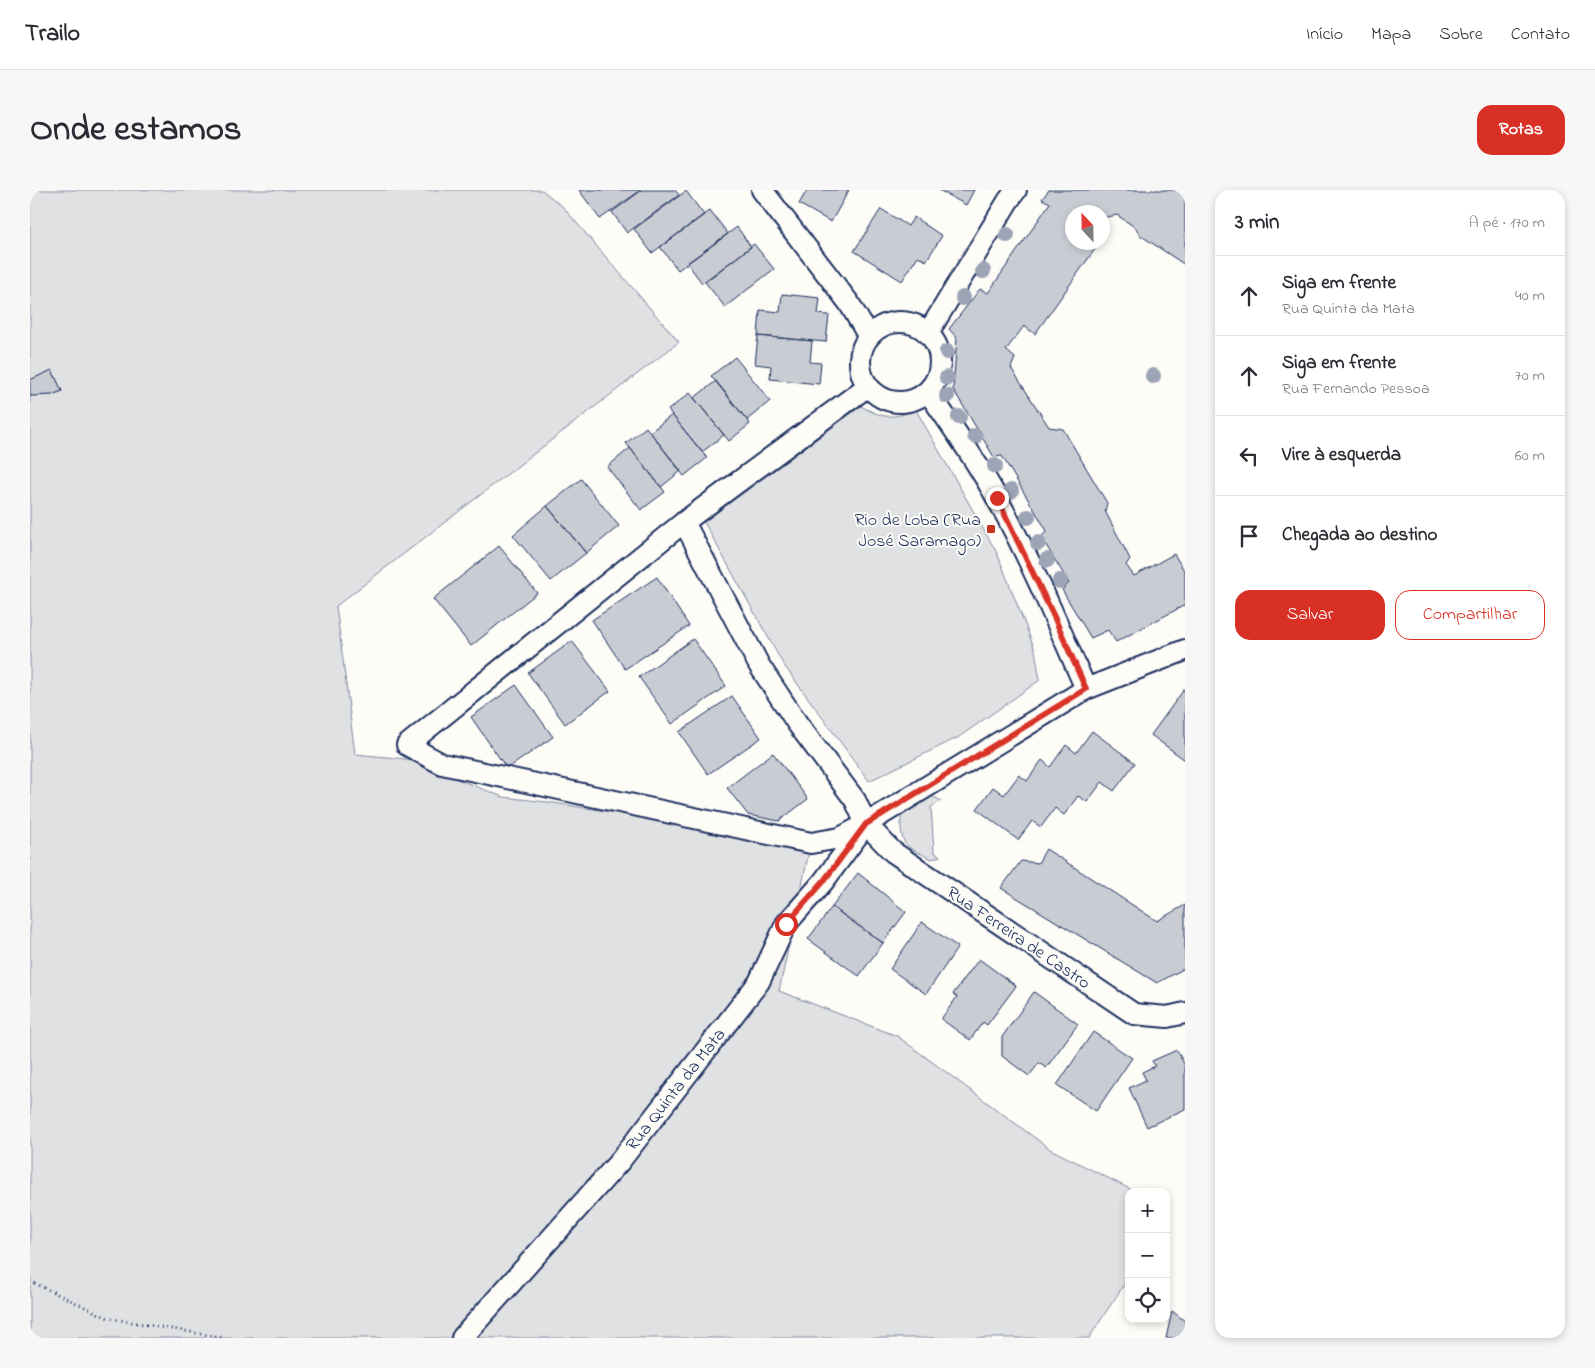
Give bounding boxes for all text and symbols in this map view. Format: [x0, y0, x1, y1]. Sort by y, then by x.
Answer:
text: Trailo [25, 17, 80, 52]
text: Início [1306, 22, 1343, 48]
text: Mapa [1371, 22, 1411, 48]
text: Sobre [1439, 22, 1483, 48]
text: Contato [1511, 22, 1570, 48]
text: Onde estamos [30, 105, 242, 156]
button: Rotas [1477, 105, 1565, 155]
north arrow [1065, 205, 1110, 250]
text: 3 min [1235, 208, 1279, 238]
text: A pé · 170 m [1469, 211, 1545, 235]
text: Siga em frente [1282, 270, 1396, 297]
icon: ahead [1235, 282, 1263, 310]
text: 40 m [1515, 284, 1545, 308]
text: Rua Quinta da Mata [1282, 297, 1415, 321]
text: Siga em frente [1282, 350, 1396, 377]
icon: ahead [1235, 362, 1263, 390]
text: 70 m [1515, 364, 1545, 388]
text: Rua Fernando Pessoa [1282, 377, 1430, 401]
icon: left [1235, 442, 1263, 470]
text: Vire à esquerda [1282, 442, 1401, 469]
text: 60 m [1515, 444, 1545, 468]
route end [986, 487, 1009, 510]
place label: Rio de Loba (Rua José Saramago) [855, 508, 981, 556]
icon: arrive [1235, 522, 1263, 550]
text: Chegada ao destino [1282, 522, 1437, 549]
marker: Rio de Loba (Rua José Saramago) [985, 523, 997, 535]
button: Salvar [1235, 590, 1385, 640]
button: Compartilhar [1395, 590, 1545, 640]
street label: Rua Ferreira de Castro [941, 881, 1095, 997]
route start [775, 913, 798, 936]
street label: Rua Quinta da Mata [620, 1023, 733, 1157]
map controls [1125, 1188, 1170, 1323]
button: + [1125, 1188, 1170, 1233]
button: − [1125, 1233, 1170, 1278]
button: locate [1125, 1278, 1170, 1323]

